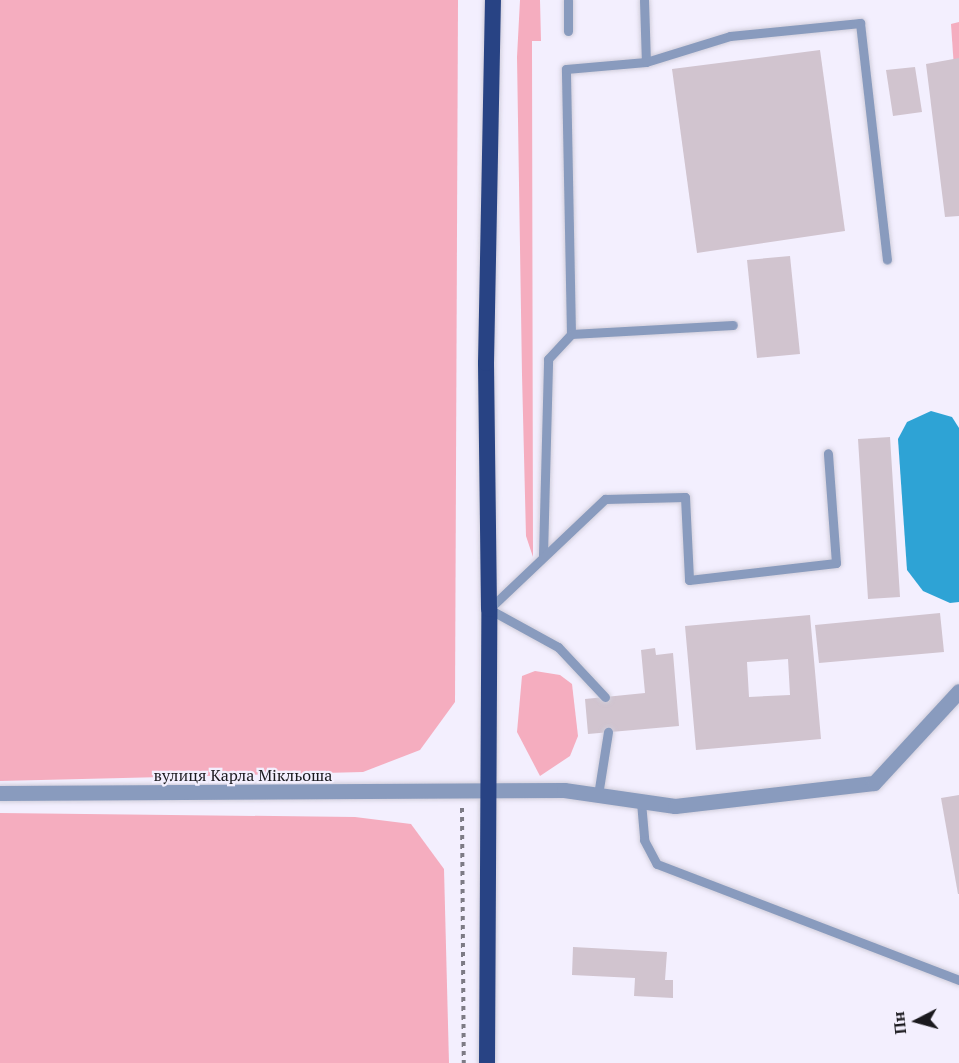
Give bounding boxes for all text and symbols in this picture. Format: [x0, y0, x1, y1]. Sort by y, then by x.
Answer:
street label: вулиця Карла Мікльоша [154, 765, 332, 785]
north arrow [887, 991, 947, 1051]
text: Пн [887, 1010, 911, 1035]

